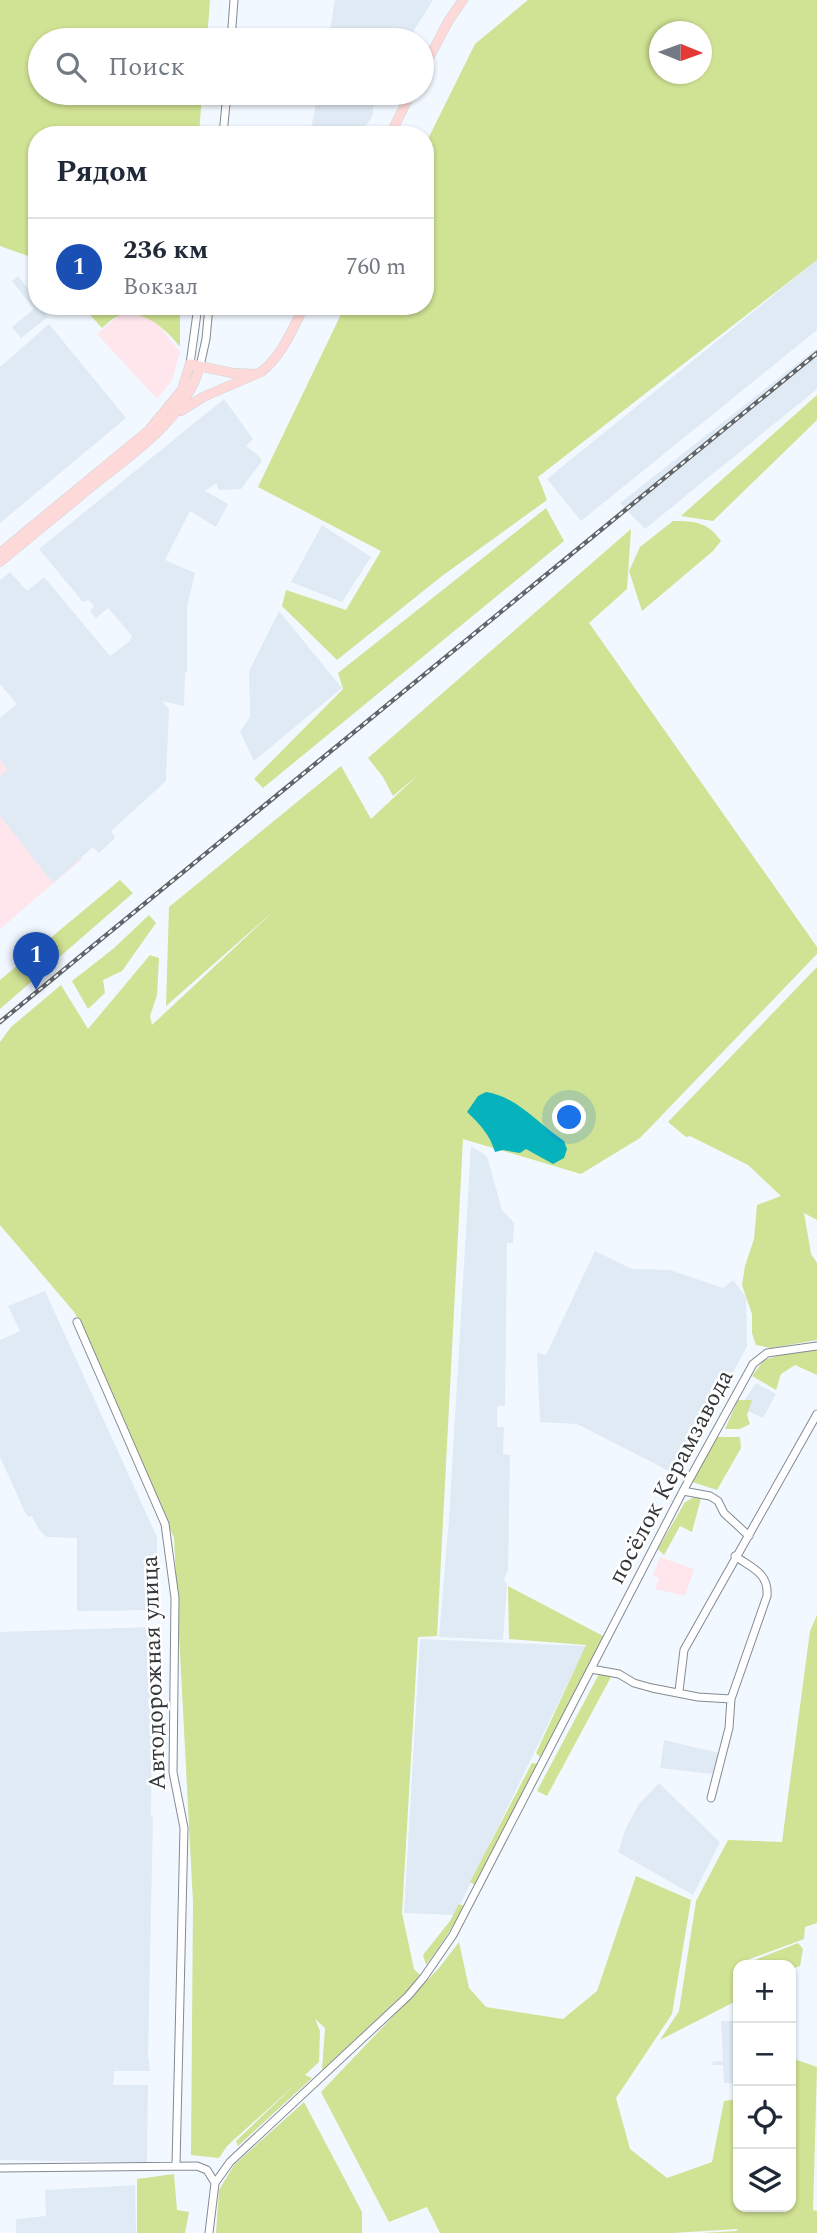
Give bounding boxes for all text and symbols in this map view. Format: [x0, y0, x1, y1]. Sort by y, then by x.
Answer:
north arrow [649, 21, 712, 84]
search box [28, 28, 434, 105]
text: Поиск [108, 47, 185, 87]
icon: search [52, 48, 90, 86]
text: Рядом [56, 149, 148, 195]
text: 236 км [123, 230, 208, 270]
text: 1 [73, 250, 85, 285]
text: 760 m [346, 250, 406, 285]
text: Вокзал [123, 270, 198, 305]
pin: 1 [13, 932, 59, 990]
your location [552, 1100, 586, 1134]
street label: посёлок Керамзавода [599, 1363, 743, 1591]
street label: Автодорожная улица [132, 1555, 176, 1791]
map controls [733, 1960, 796, 2212]
button: + [733, 1960, 796, 2023]
button: − [733, 2023, 796, 2086]
button: locate [733, 2086, 796, 2149]
button: layers [733, 2149, 796, 2212]

